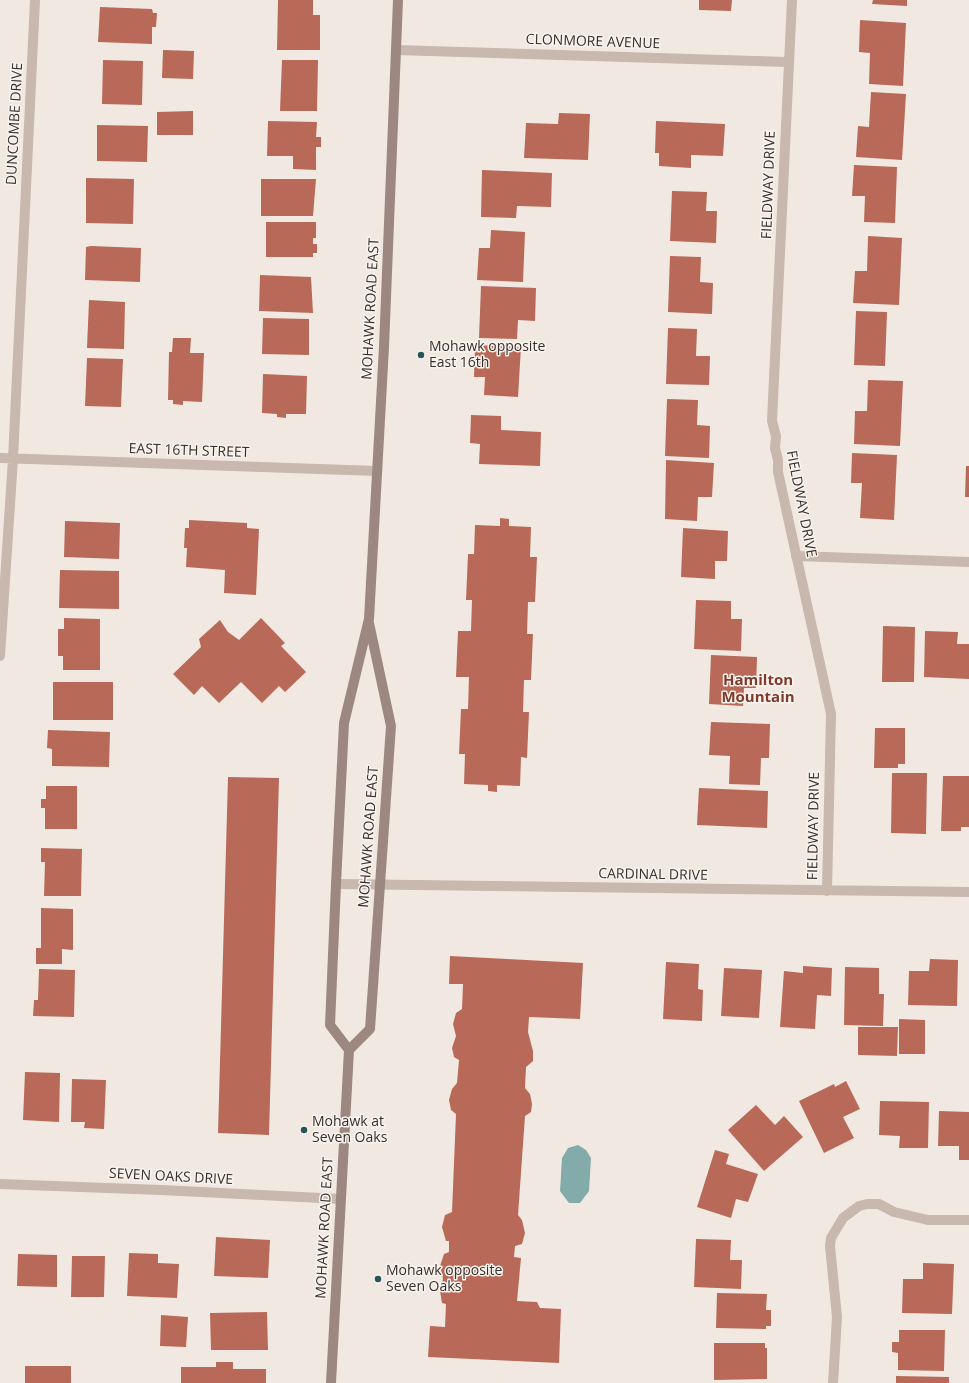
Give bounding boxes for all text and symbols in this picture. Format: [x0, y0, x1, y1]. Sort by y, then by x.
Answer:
street label: CLONMORE AVENUE [525, 31, 661, 53]
street label: DUNCOMBE DRIVE [3, 62, 27, 186]
street label: FIELDWAY DRIVE [759, 131, 779, 239]
street label: MOHAWK ROAD EAST [359, 238, 383, 380]
place label: Mohawk opposite East 16th [429, 339, 545, 372]
marker: Mohawk opposite East 16th [416, 350, 426, 360]
street label: EAST 16TH STREET [128, 441, 250, 461]
street label: FIELDWAY DRIVE [782, 449, 820, 559]
district label: Hamilton Mountain [721, 672, 795, 707]
street label: MOHAWK ROAD EAST [356, 766, 382, 908]
street label: FIELDWAY DRIVE [805, 772, 823, 880]
street label: CARDINAL DRIVE [598, 866, 708, 884]
place label: Mohawk at Seven Oaks [312, 1114, 387, 1146]
marker: Mohawk at Seven Oaks [299, 1125, 309, 1135]
street label: MOHAWK ROAD EAST [313, 1157, 337, 1299]
street label: SEVEN OAKS DRIVE [109, 1165, 233, 1189]
place label: Mohawk opposite Seven Oaks [386, 1263, 502, 1296]
marker: Mohawk opposite Seven Oaks [373, 1274, 383, 1284]

